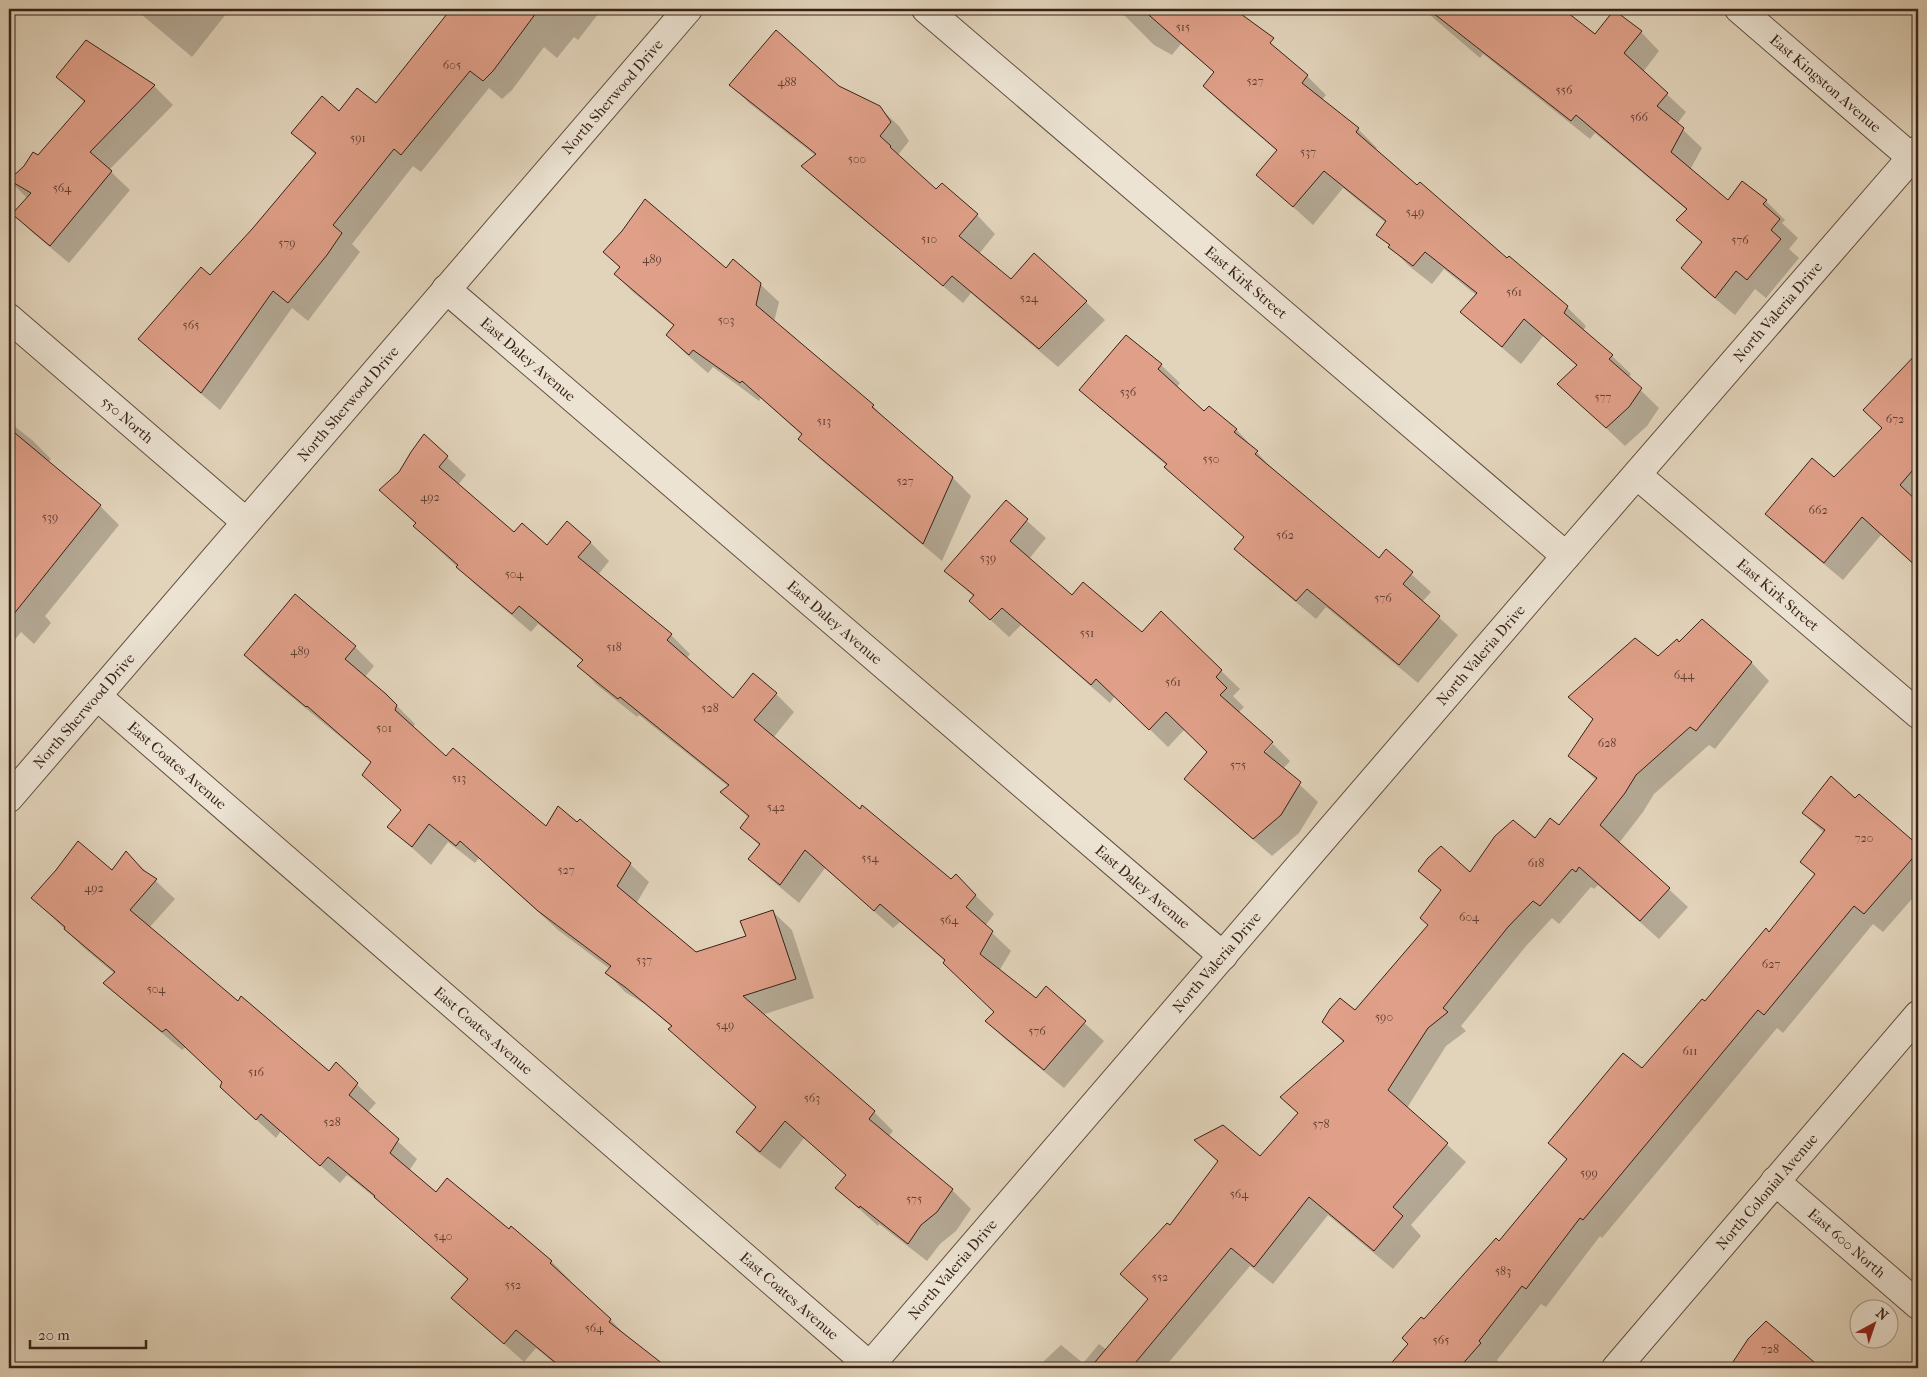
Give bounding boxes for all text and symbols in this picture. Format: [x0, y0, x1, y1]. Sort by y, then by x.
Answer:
house number: 515 [1176, 20, 1190, 34]
street label: East Kingston Avenue [1766, 31, 1885, 137]
street label: North Sherwood Drive [558, 35, 667, 158]
house number: 605 [443, 58, 461, 72]
house number: 527 [1246, 74, 1264, 88]
house number: 488 [777, 75, 797, 89]
house number: 556 [1556, 83, 1573, 97]
house number: 566 [1630, 110, 1649, 124]
house number: 591 [350, 131, 366, 145]
house number: 537 [1300, 145, 1316, 159]
house number: 500 [848, 152, 866, 166]
house number: 564 [53, 181, 72, 195]
house number: 549 [1406, 205, 1424, 219]
house number: 510 [921, 232, 937, 246]
house number: 576 [1731, 233, 1749, 247]
house number: 579 [278, 236, 296, 250]
street label: East Kirk Street [1201, 242, 1291, 323]
house number: 489 [642, 252, 662, 266]
street label: North Valeria Drive [1729, 257, 1827, 366]
house number: 561 [1506, 285, 1522, 299]
house number: 524 [1020, 291, 1039, 305]
house number: 503 [718, 313, 734, 327]
street label: East Daley Avenue [477, 314, 580, 405]
house number: 565 [183, 318, 199, 332]
street label: North Sherwood Drive [294, 342, 403, 465]
house number: 536 [1120, 385, 1137, 399]
house number: 577 [1595, 390, 1612, 404]
street label: 550 North [97, 392, 157, 448]
house number: 672 [1886, 412, 1904, 426]
house number: 513 [817, 414, 831, 428]
house number: 550 [1203, 452, 1219, 466]
house number: 527 [896, 474, 914, 488]
house number: 492 [420, 490, 440, 504]
house number: 662 [1808, 503, 1828, 517]
house number: 539 [42, 510, 58, 524]
house number: 562 [1276, 528, 1294, 542]
house number: 539 [980, 551, 996, 565]
street label: East Kirk Street [1733, 555, 1823, 635]
house number: 504 [505, 567, 524, 581]
street label: East Daley Avenue [783, 577, 886, 669]
house number: 576 [1374, 591, 1392, 605]
street label: North Valeria Drive [1433, 601, 1529, 709]
house number: 551 [1080, 626, 1094, 640]
house number: 518 [606, 640, 622, 654]
house number: 489 [290, 644, 310, 658]
street label: North Sherwood Drive [29, 649, 139, 772]
house number: 644 [1674, 668, 1695, 682]
house number: 561 [1165, 675, 1181, 689]
house number: 528 [701, 701, 719, 715]
street label: East Coates Avenue [124, 718, 231, 813]
house number: 501 [376, 721, 392, 735]
house number: 628 [1598, 736, 1616, 750]
house number: 575 [1230, 758, 1246, 772]
house number: 513 [452, 771, 466, 785]
house number: 542 [767, 800, 785, 814]
house number: 720 [1855, 831, 1873, 845]
street label: East Daley Avenue [1091, 841, 1194, 933]
house number: 554 [861, 851, 880, 865]
house number: 618 [1528, 856, 1544, 870]
house number: 527 [557, 863, 575, 877]
house number: 492 [84, 881, 104, 895]
street label: North Valeria Drive [1169, 908, 1265, 1016]
house number: 604 [1459, 910, 1480, 924]
house number: 564 [940, 913, 959, 927]
house number: 537 [636, 953, 652, 967]
house number: 627 [1762, 957, 1780, 971]
house number: 504 [147, 982, 166, 996]
street label: East Coates Avenue [430, 983, 537, 1079]
house number: 590 [1375, 1010, 1393, 1024]
house number: 549 [716, 1018, 734, 1032]
house number: 576 [1028, 1024, 1046, 1038]
house number: 611 [1683, 1044, 1698, 1058]
house number: 516 [248, 1065, 264, 1079]
house number: 563 [804, 1091, 820, 1105]
house number: 528 [323, 1115, 341, 1129]
house number: 578 [1312, 1117, 1330, 1131]
street label: North Colonial Avenue [1712, 1130, 1822, 1253]
house number: 599 [1580, 1166, 1598, 1180]
house number: 564 [1230, 1187, 1249, 1201]
house number: 575 [906, 1192, 922, 1206]
street label: East 600 North [1804, 1205, 1890, 1282]
street label: North Valeria Drive [905, 1215, 1001, 1323]
house number: 540 [434, 1229, 452, 1243]
street label: East Coates Avenue [736, 1248, 843, 1344]
house number: 583 [1495, 1264, 1511, 1278]
house number: 552 [1152, 1270, 1168, 1284]
house number: 552 [505, 1278, 521, 1292]
north arrow [1850, 1300, 1900, 1350]
text: N [1873, 1304, 1892, 1325]
scale bar [30, 1317, 146, 1349]
house number: 564 [585, 1321, 604, 1335]
text: 20 m [38, 1326, 70, 1344]
house number: 565 [1433, 1333, 1449, 1347]
house number: 728 [1761, 1342, 1779, 1356]

